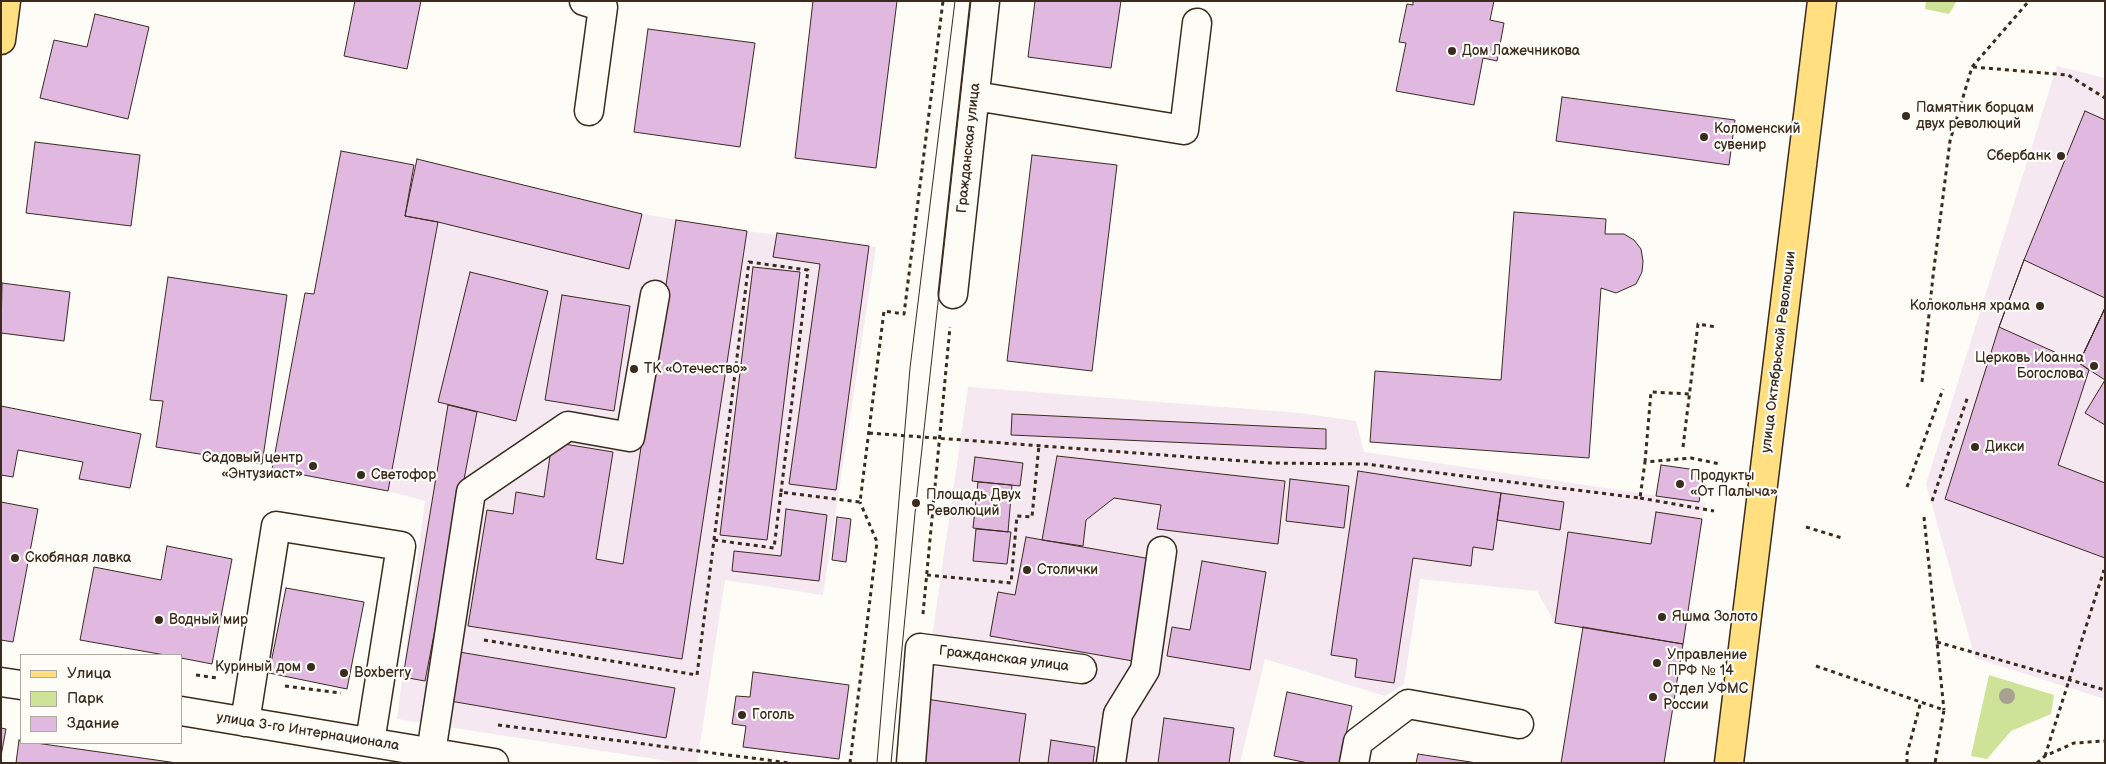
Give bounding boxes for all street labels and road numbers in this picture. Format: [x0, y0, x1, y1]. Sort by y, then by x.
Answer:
street label: Гражданская улица [954, 82, 984, 214]
street label: улица Октябрьской Революции [1758, 250, 1800, 454]
street label: Гражданская улица [938, 643, 1070, 675]
street label: улица 3-го Интернационала [215, 709, 401, 755]

